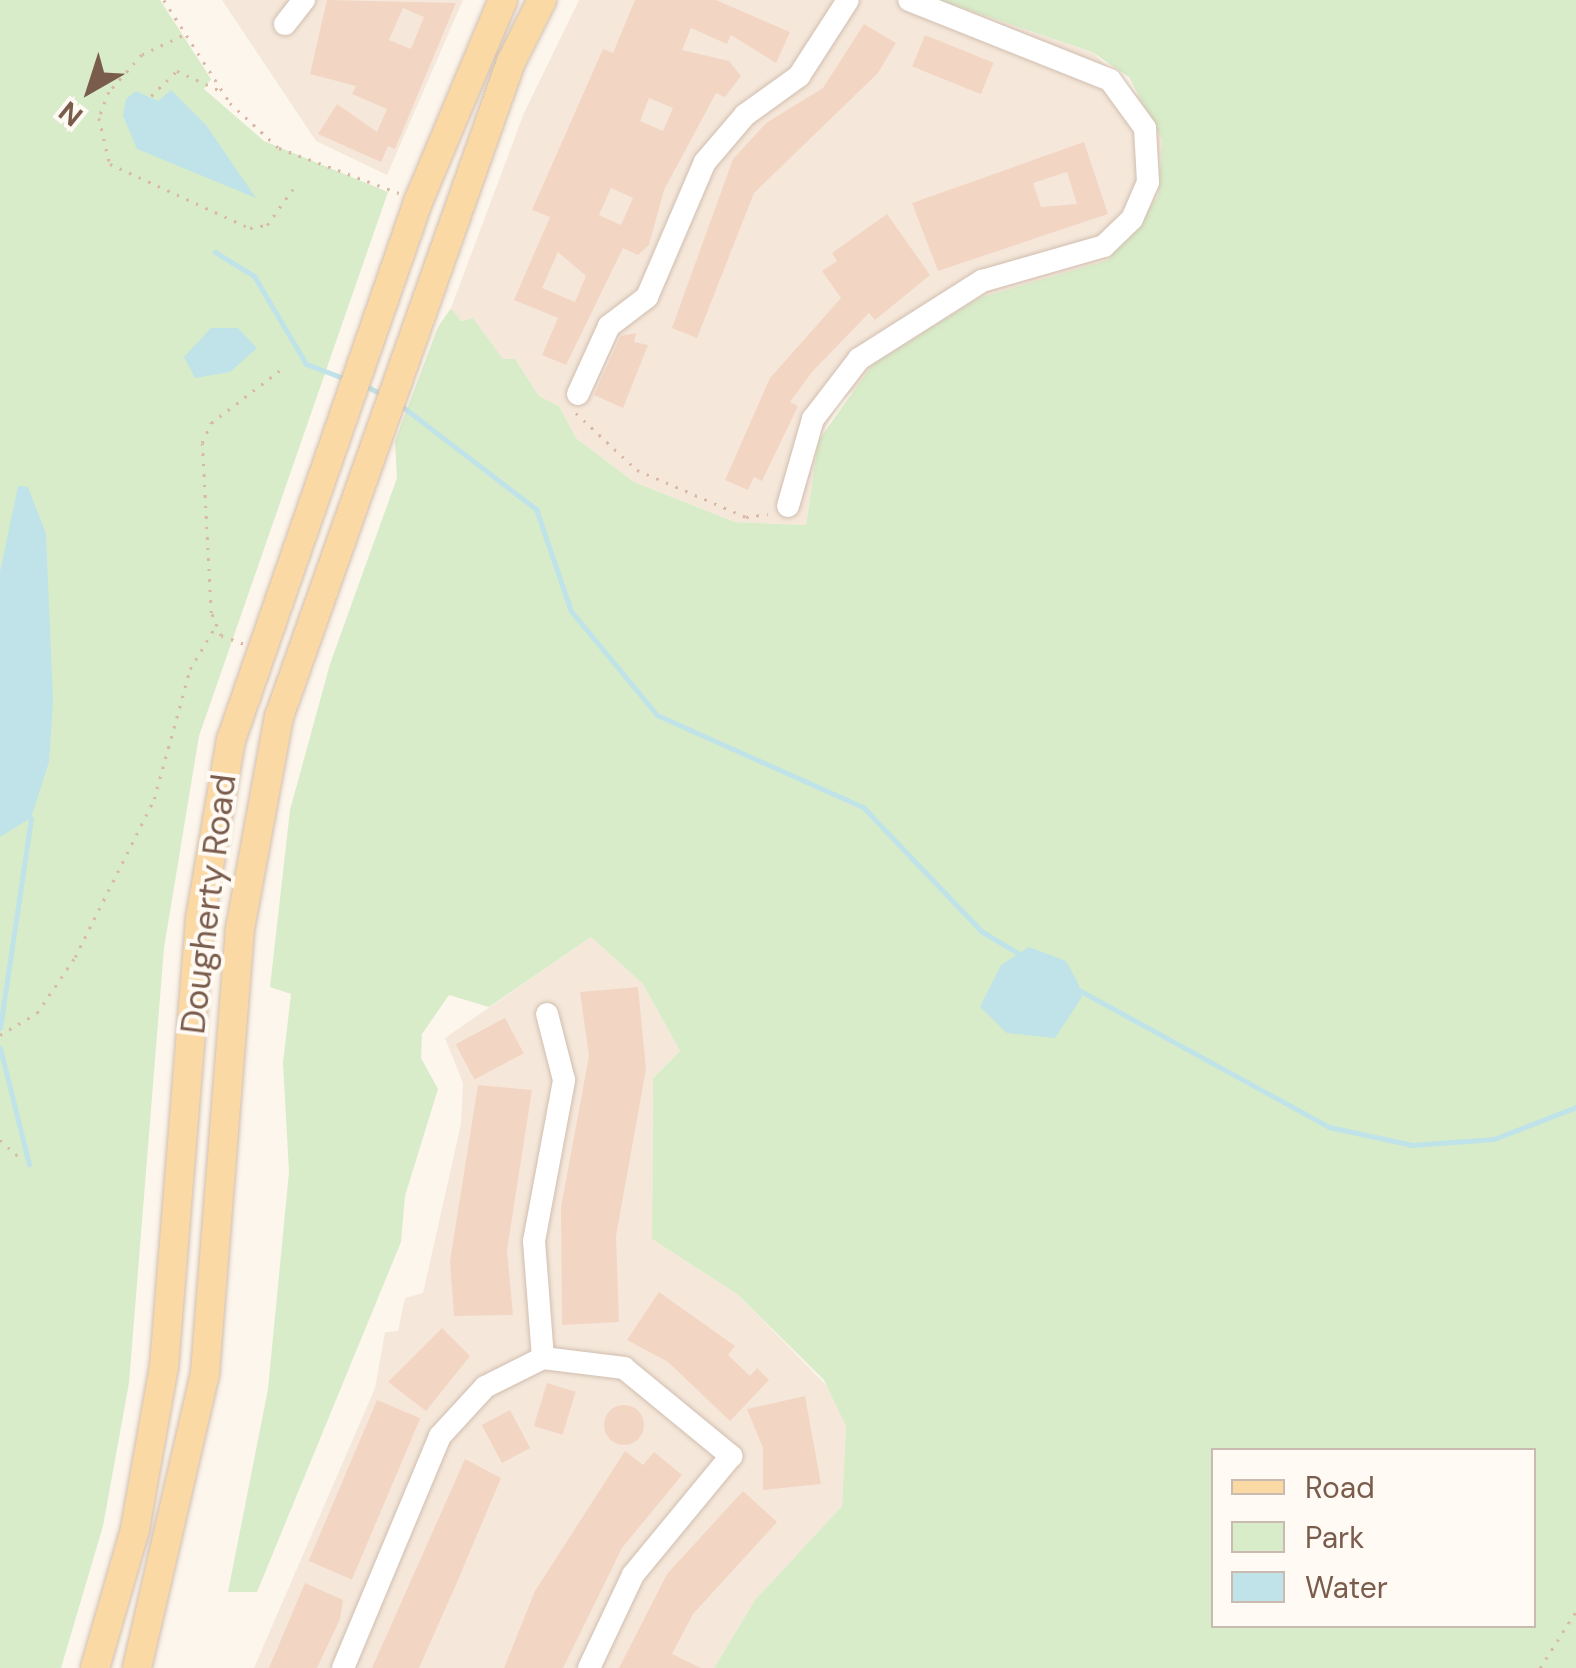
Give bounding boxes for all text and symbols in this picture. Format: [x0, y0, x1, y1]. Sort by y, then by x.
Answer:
north arrow [40, 40, 140, 140]
text: N [51, 93, 90, 135]
street label: Dougherty Road [171, 772, 245, 1036]
legend [1211, 1448, 1536, 1628]
text: Road [1305, 1468, 1375, 1507]
text: Park [1305, 1518, 1364, 1557]
text: Water [1305, 1568, 1388, 1607]

